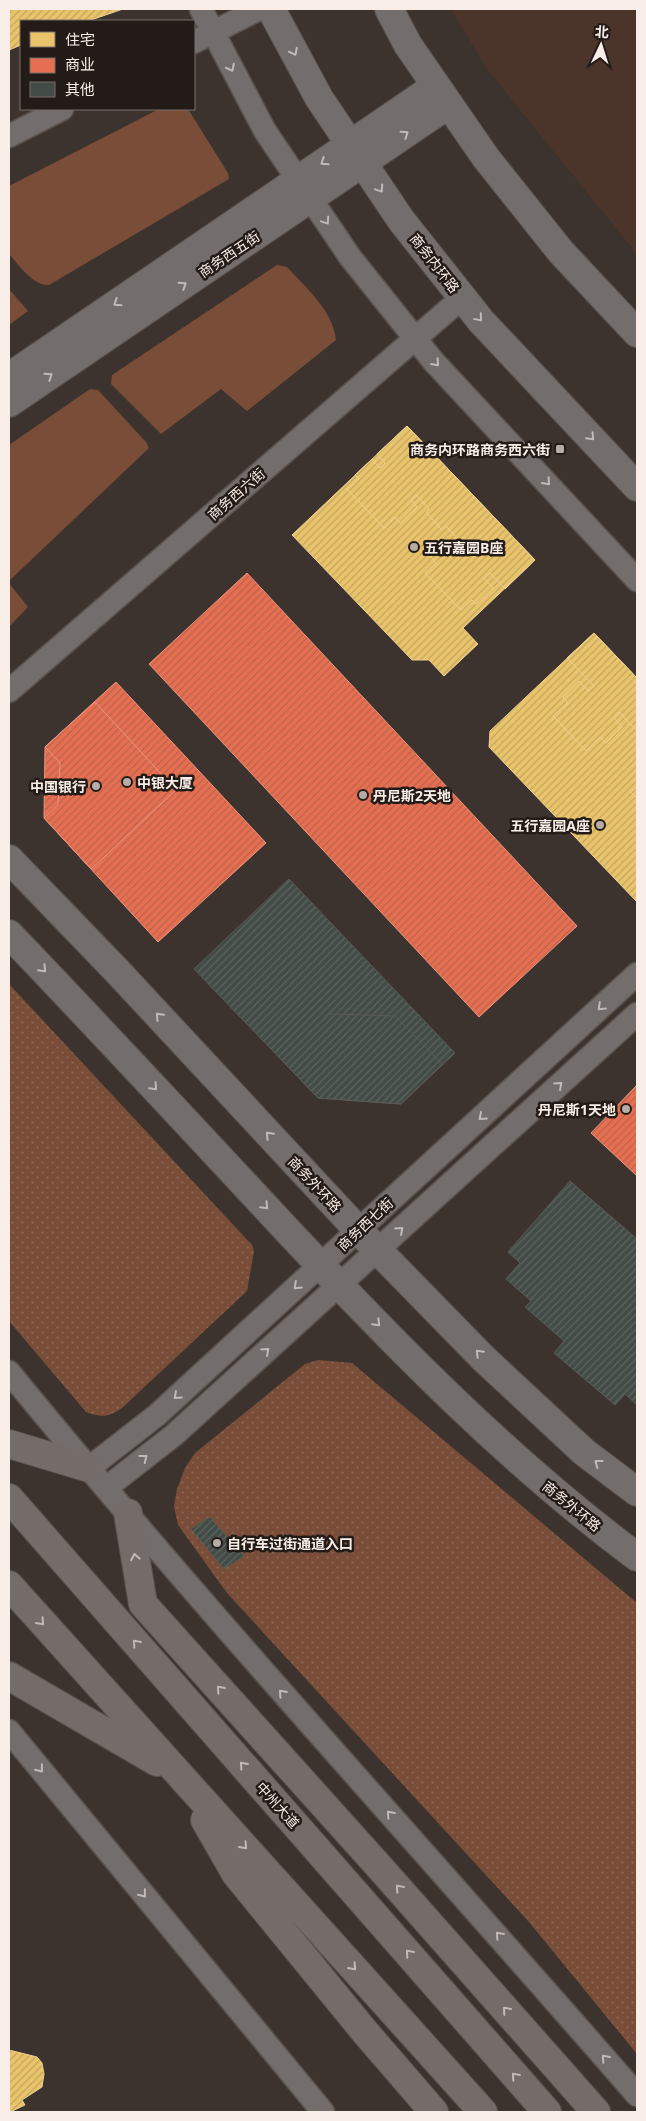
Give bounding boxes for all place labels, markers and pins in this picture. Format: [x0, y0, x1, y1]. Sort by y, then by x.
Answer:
place label: 商务内环路商务西六街 [410, 440, 550, 459]
marker: 商务内环路商务西六街 [554, 443, 566, 455]
place label: 五行嘉园B座 [424, 538, 503, 557]
marker: 五行嘉园B座 [408, 541, 420, 553]
place label: 中银大厦 [137, 773, 193, 792]
marker: 中银大厦 [121, 776, 133, 788]
place label: 中国银行 [30, 777, 86, 796]
marker: 中国银行 [90, 780, 102, 792]
place label: 丹尼斯2天地 [373, 786, 451, 805]
marker: 丹尼斯2天地 [357, 789, 369, 801]
place label: 五行嘉园A座 [510, 816, 590, 835]
marker: 五行嘉园A座 [594, 819, 606, 831]
place label: 丹尼斯1天地 [538, 1100, 616, 1119]
marker: 丹尼斯1天地 [620, 1103, 632, 1115]
place label: 自行车过街通道入口 [227, 1534, 353, 1553]
marker: 自行车过街通道入口 [211, 1537, 223, 1549]

